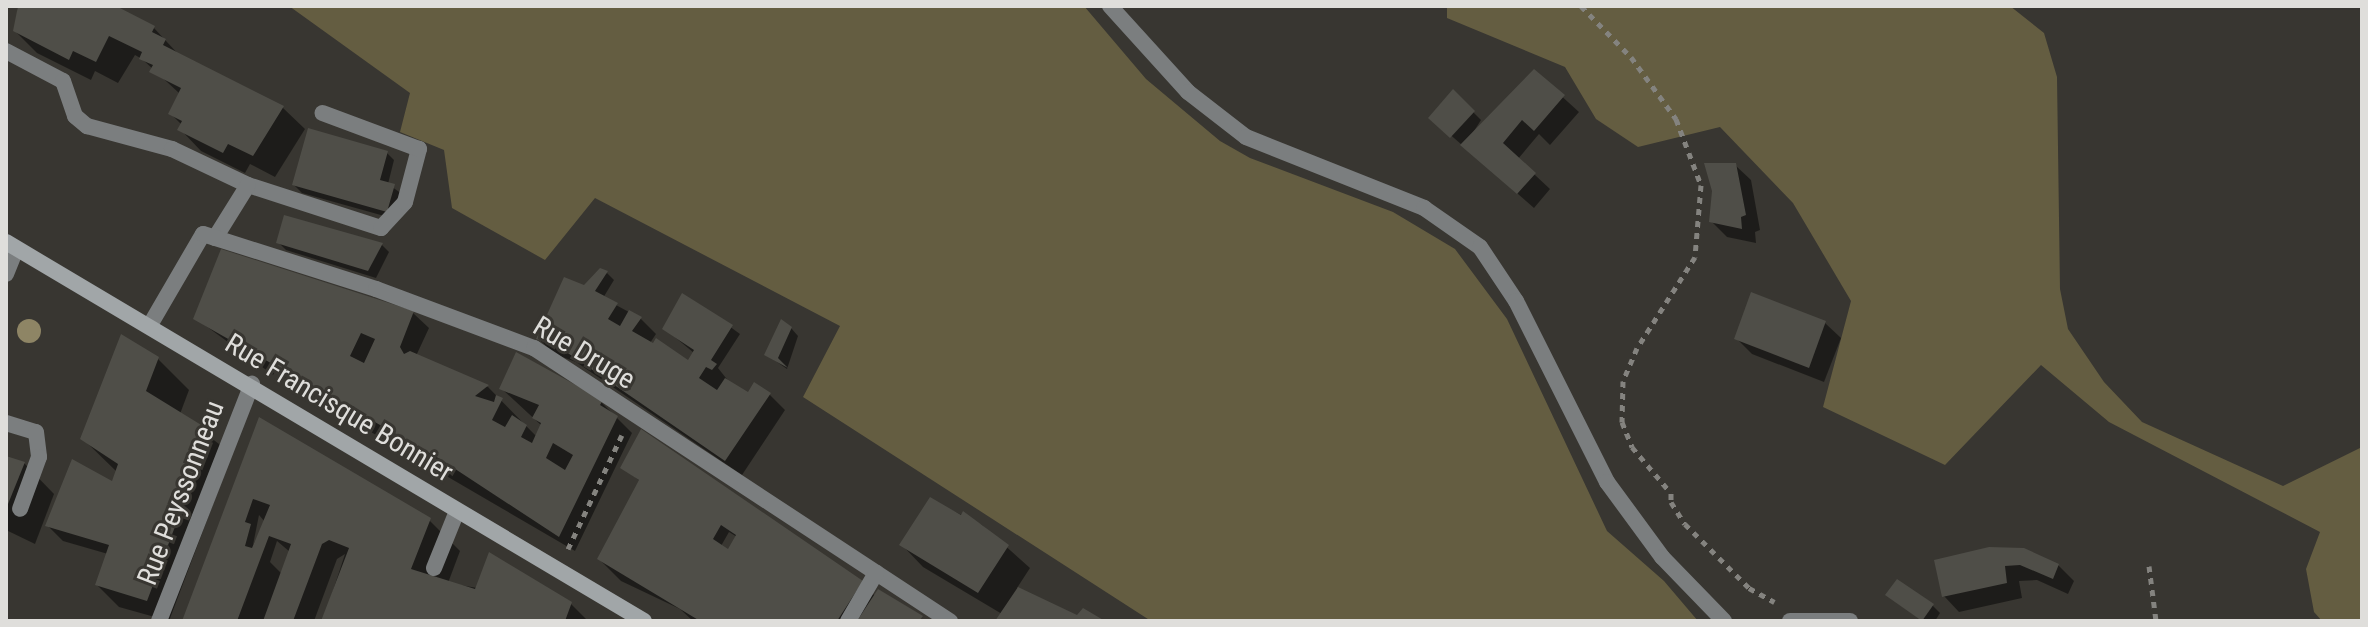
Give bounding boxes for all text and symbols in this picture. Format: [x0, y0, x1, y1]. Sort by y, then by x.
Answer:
street label: Rue Druge [527, 310, 641, 396]
street label: Rue Francisque Bonnier [219, 327, 459, 489]
street label: Rue Peyssonneau [130, 396, 232, 590]

